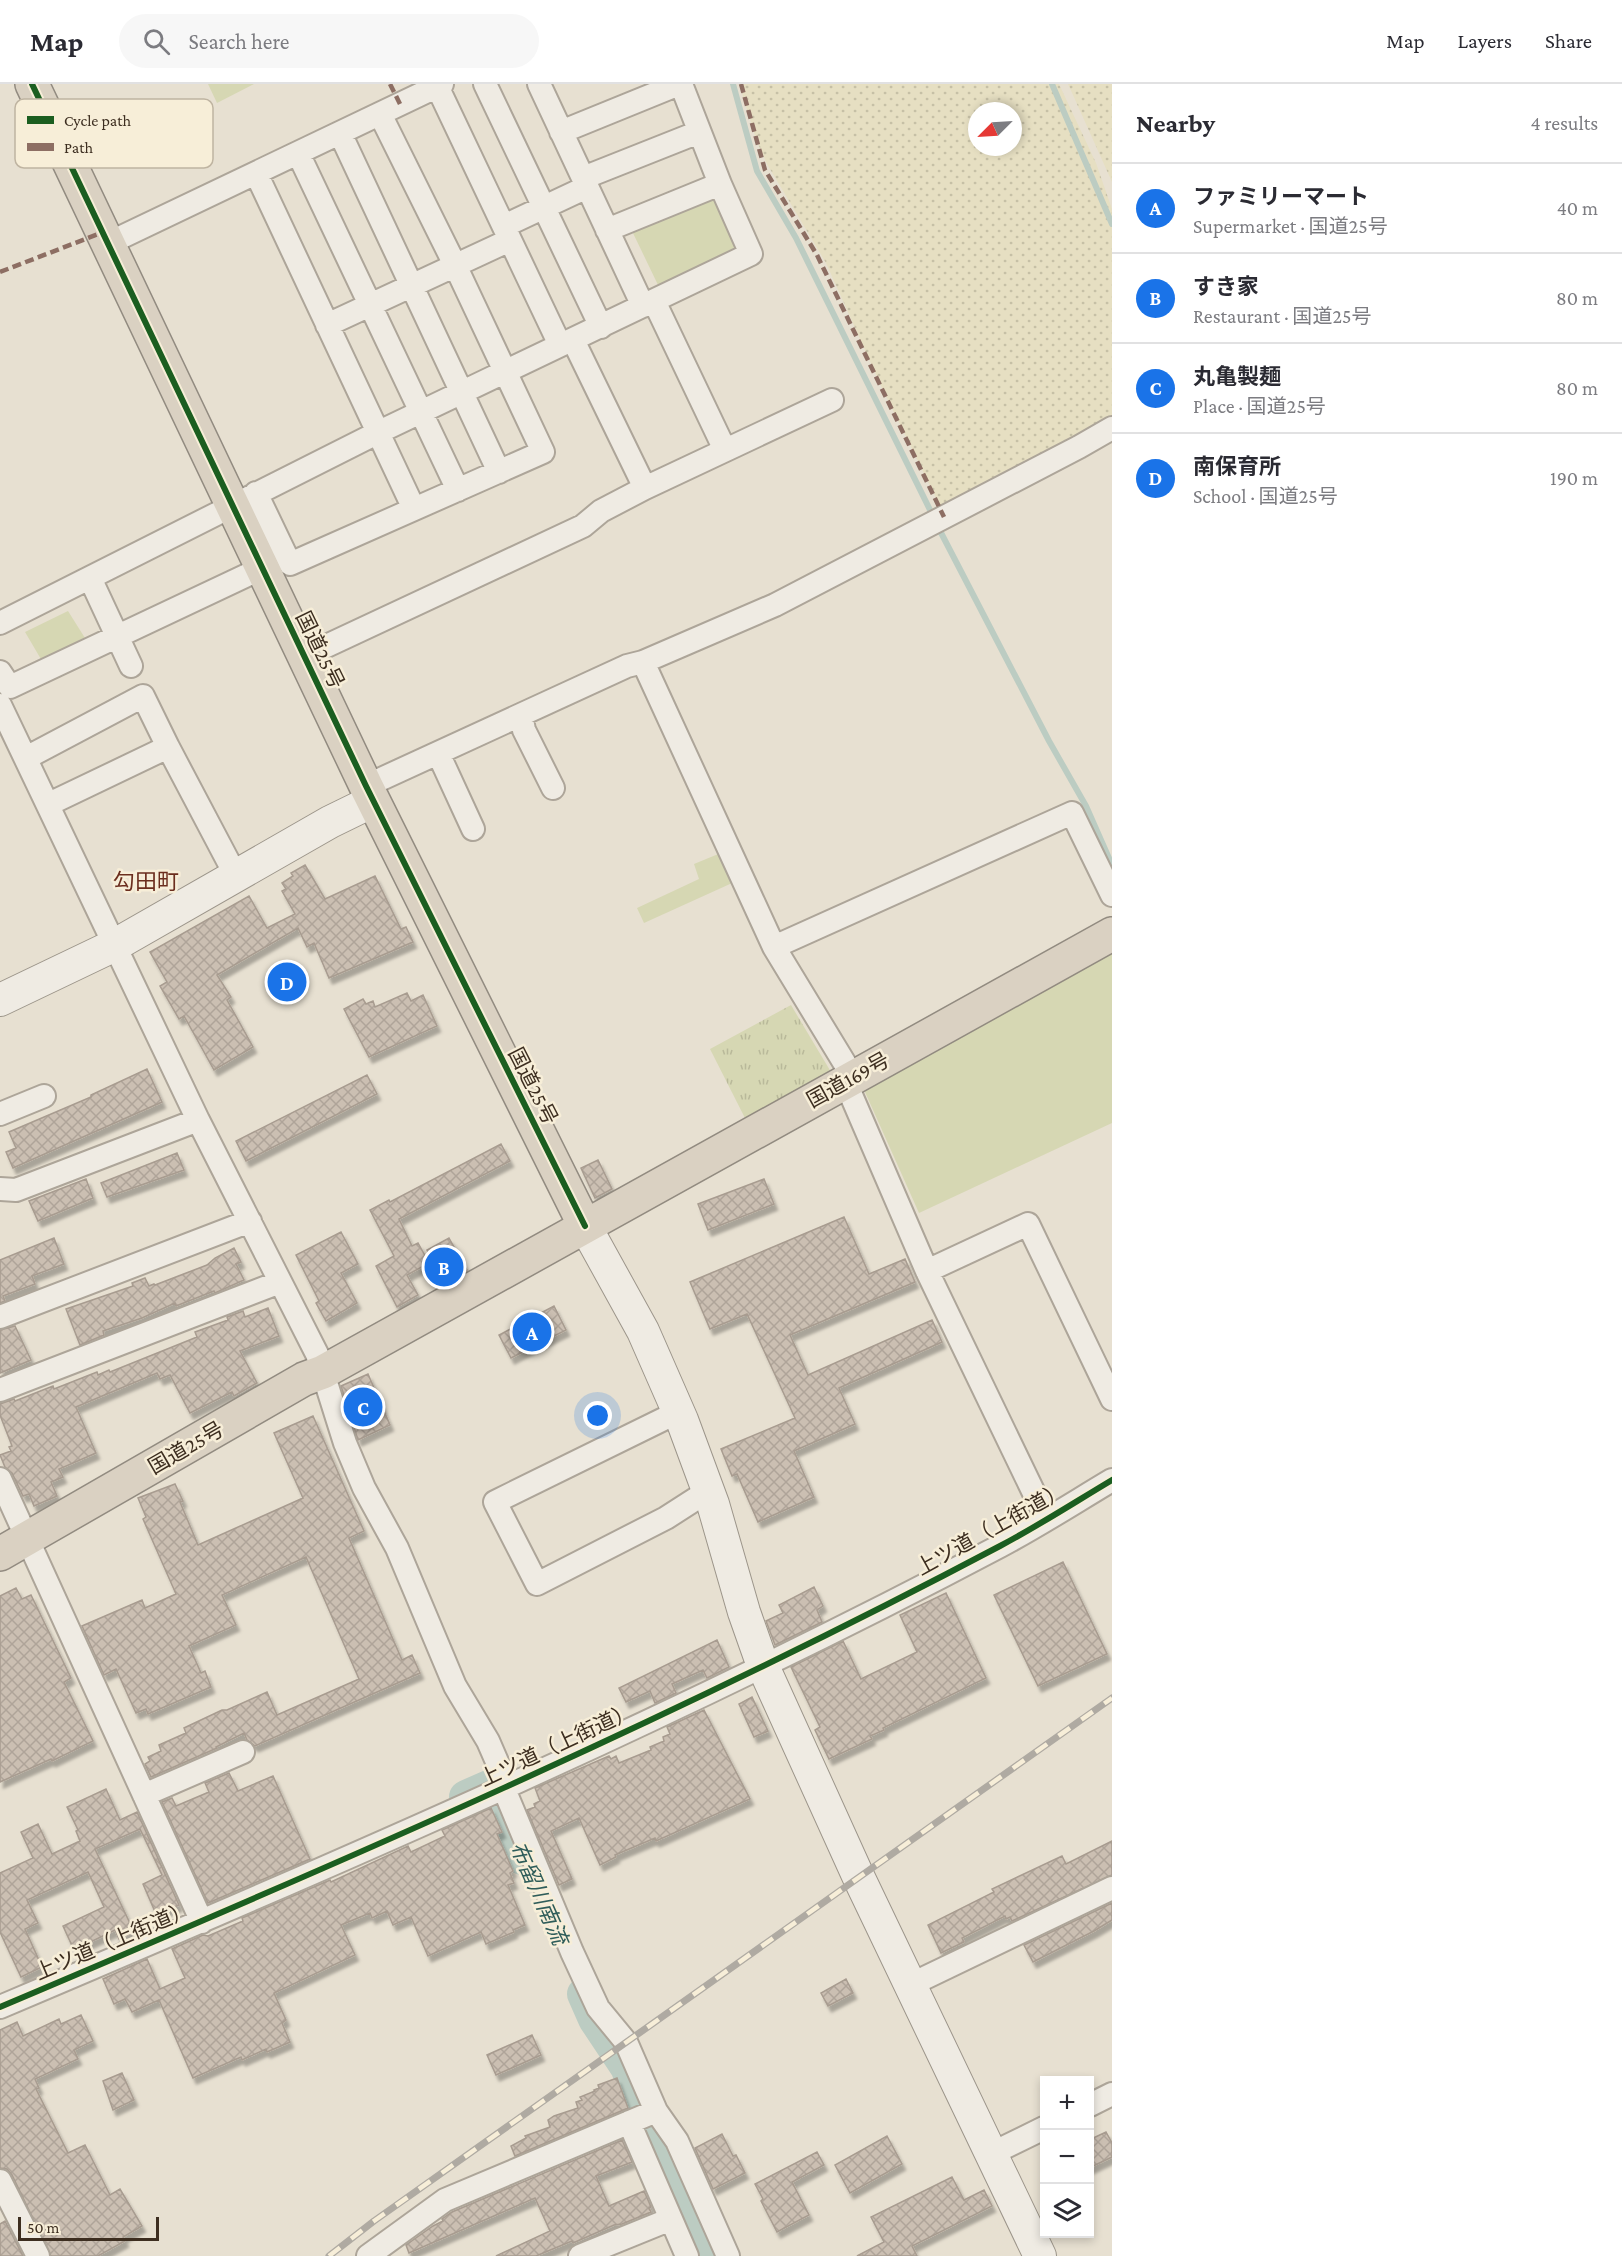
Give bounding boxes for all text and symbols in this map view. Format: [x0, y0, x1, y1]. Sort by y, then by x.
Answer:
search box [119, 14, 539, 68]
icon: search [140, 25, 173, 58]
text: Map [30, 26, 83, 57]
text: Search here [188, 29, 289, 54]
text: Map [1386, 29, 1425, 53]
text: Layers [1458, 29, 1512, 53]
text: Share [1545, 29, 1592, 53]
legend [15, 99, 213, 168]
north arrow [968, 102, 1022, 156]
text: Nearby [1136, 109, 1215, 138]
text: Cycle path [64, 112, 131, 130]
text: 4 results [1531, 112, 1598, 134]
text: Path [64, 139, 94, 156]
text: ファミリーマート [1193, 184, 1369, 209]
text: A [1150, 197, 1161, 219]
text: 40 m [1557, 197, 1598, 219]
text: Supermarket · 国道25号 [1193, 215, 1388, 237]
text: すき家 [1193, 274, 1259, 299]
text: B [1150, 287, 1161, 309]
text: 80 m [1556, 287, 1598, 309]
text: Restaurant · 国道25号 [1193, 305, 1371, 327]
text: 丸亀製麺 [1193, 364, 1281, 389]
text: C [1149, 377, 1162, 399]
text: 80 m [1556, 377, 1598, 399]
text: Place · 国道25号 [1193, 395, 1326, 417]
text: 南保育所 [1193, 454, 1281, 479]
text: D [1149, 467, 1162, 489]
text: 190 m [1550, 467, 1598, 489]
text: School · 国道25号 [1193, 485, 1338, 507]
street label: 国道25号 [291, 607, 349, 693]
district label: 勾田町 [113, 869, 179, 894]
pin: D [268, 960, 306, 1004]
street label: 国道25号 [503, 1044, 563, 1128]
street label: 国道169号 [802, 1047, 894, 1113]
pin: B [424, 1244, 464, 1290]
pin: A [512, 1310, 552, 1354]
pin: C [344, 1384, 382, 1430]
your location [583, 1401, 612, 1430]
street label: 国道25号 [144, 1417, 228, 1479]
street label: 上ツ道（上街道） [912, 1478, 1070, 1580]
street label: 上ツ道（上街道） [476, 1699, 638, 1791]
water label: 布留川南流 [505, 1838, 574, 1951]
street label: 上ツ道（上街道） [31, 1897, 195, 1985]
map controls [1040, 2076, 1094, 2238]
button: + [1040, 2076, 1094, 2130]
button: − [1040, 2130, 1094, 2184]
button: layers [1040, 2184, 1094, 2238]
scale bar [18, 2214, 159, 2242]
text: 50 m [27, 2219, 59, 2236]

